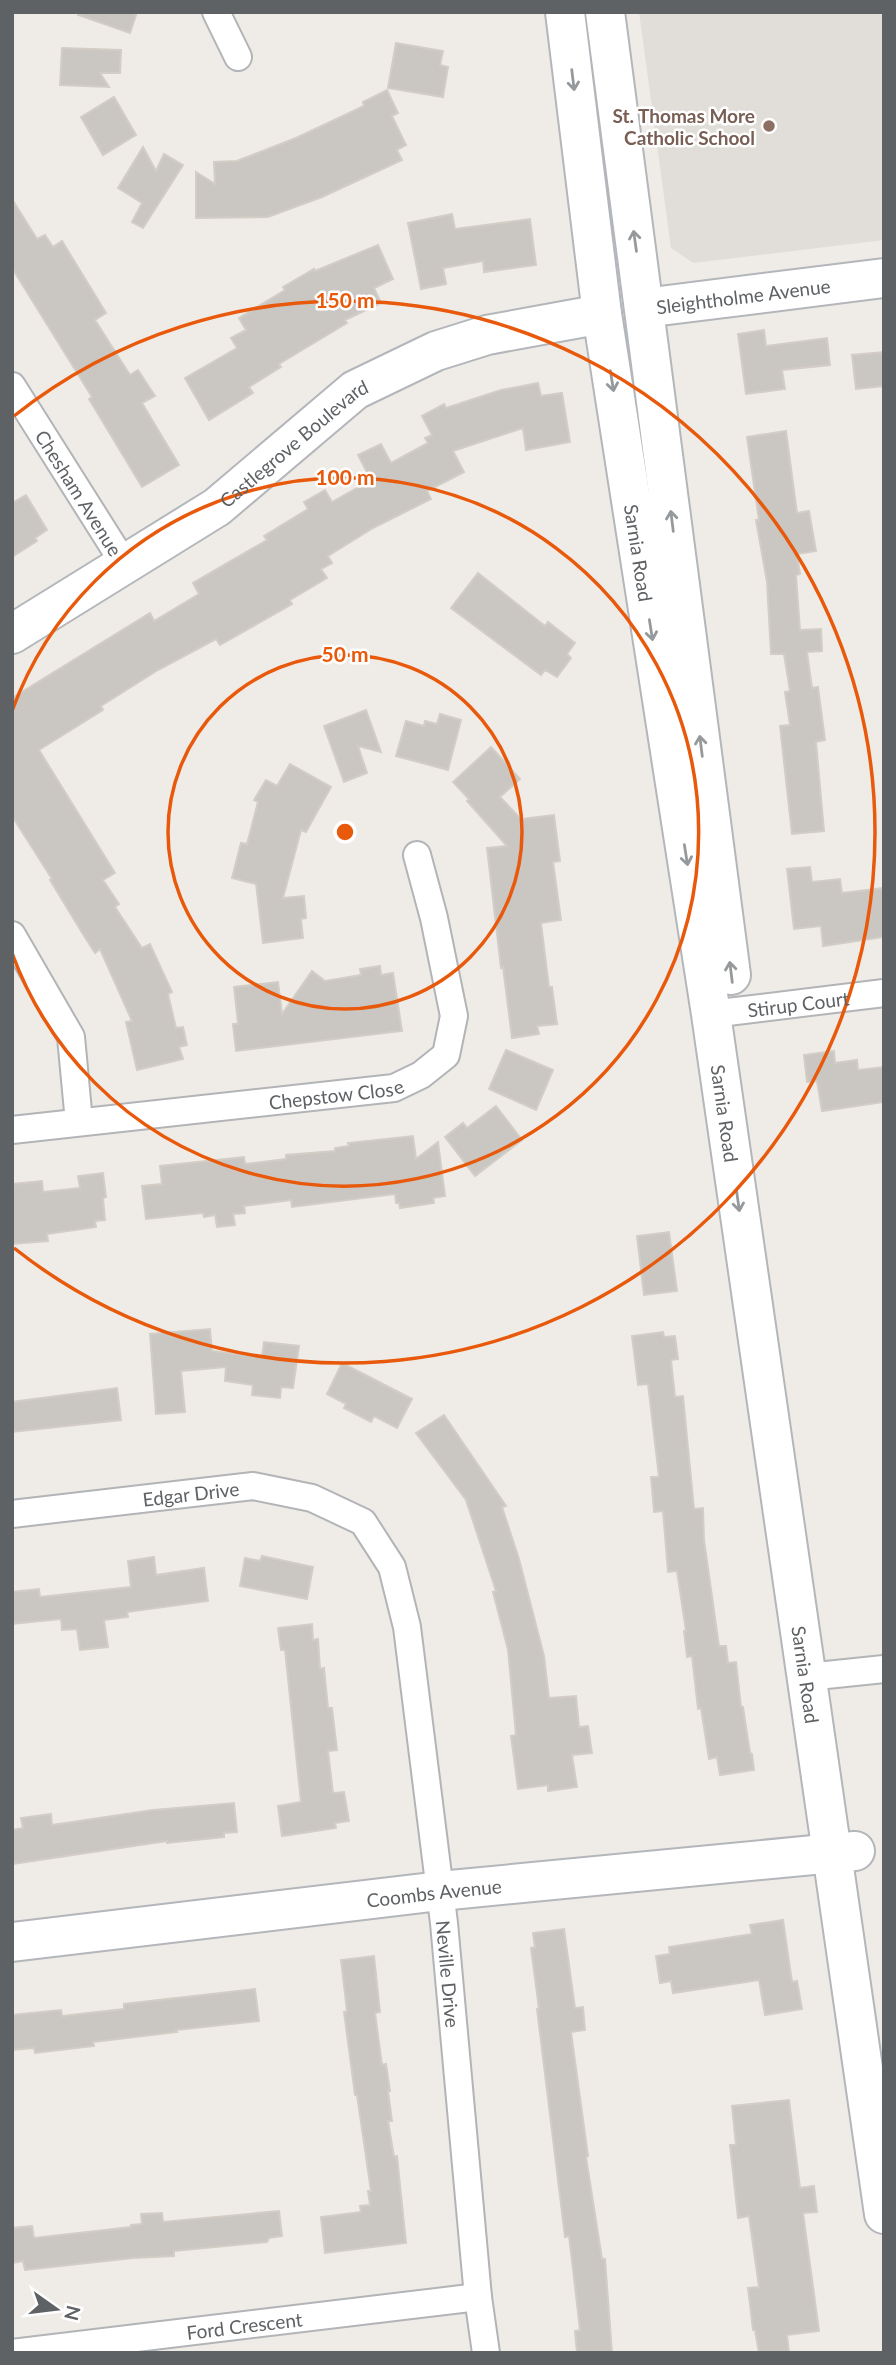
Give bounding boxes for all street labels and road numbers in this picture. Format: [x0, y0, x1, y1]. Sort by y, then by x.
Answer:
street label: Sleightholme Avenue [655, 273, 832, 318]
street label: Castlegrove Boulevard [214, 374, 371, 512]
street label: Chesham Avenue [31, 425, 128, 560]
street label: Sarnia Road [620, 503, 658, 603]
street label: Stirup Court [746, 986, 851, 1021]
street label: Sarnia Road [707, 1063, 744, 1164]
street label: Chepstow Close [268, 1074, 407, 1113]
street label: Edgar Drive [141, 1476, 240, 1510]
street label: Sarnia Road [788, 1624, 825, 1725]
street label: Coombs Avenue [365, 1874, 503, 1911]
street label: Neville Drive [432, 1919, 465, 2029]
street label: Ford Crescent [185, 2307, 304, 2343]

